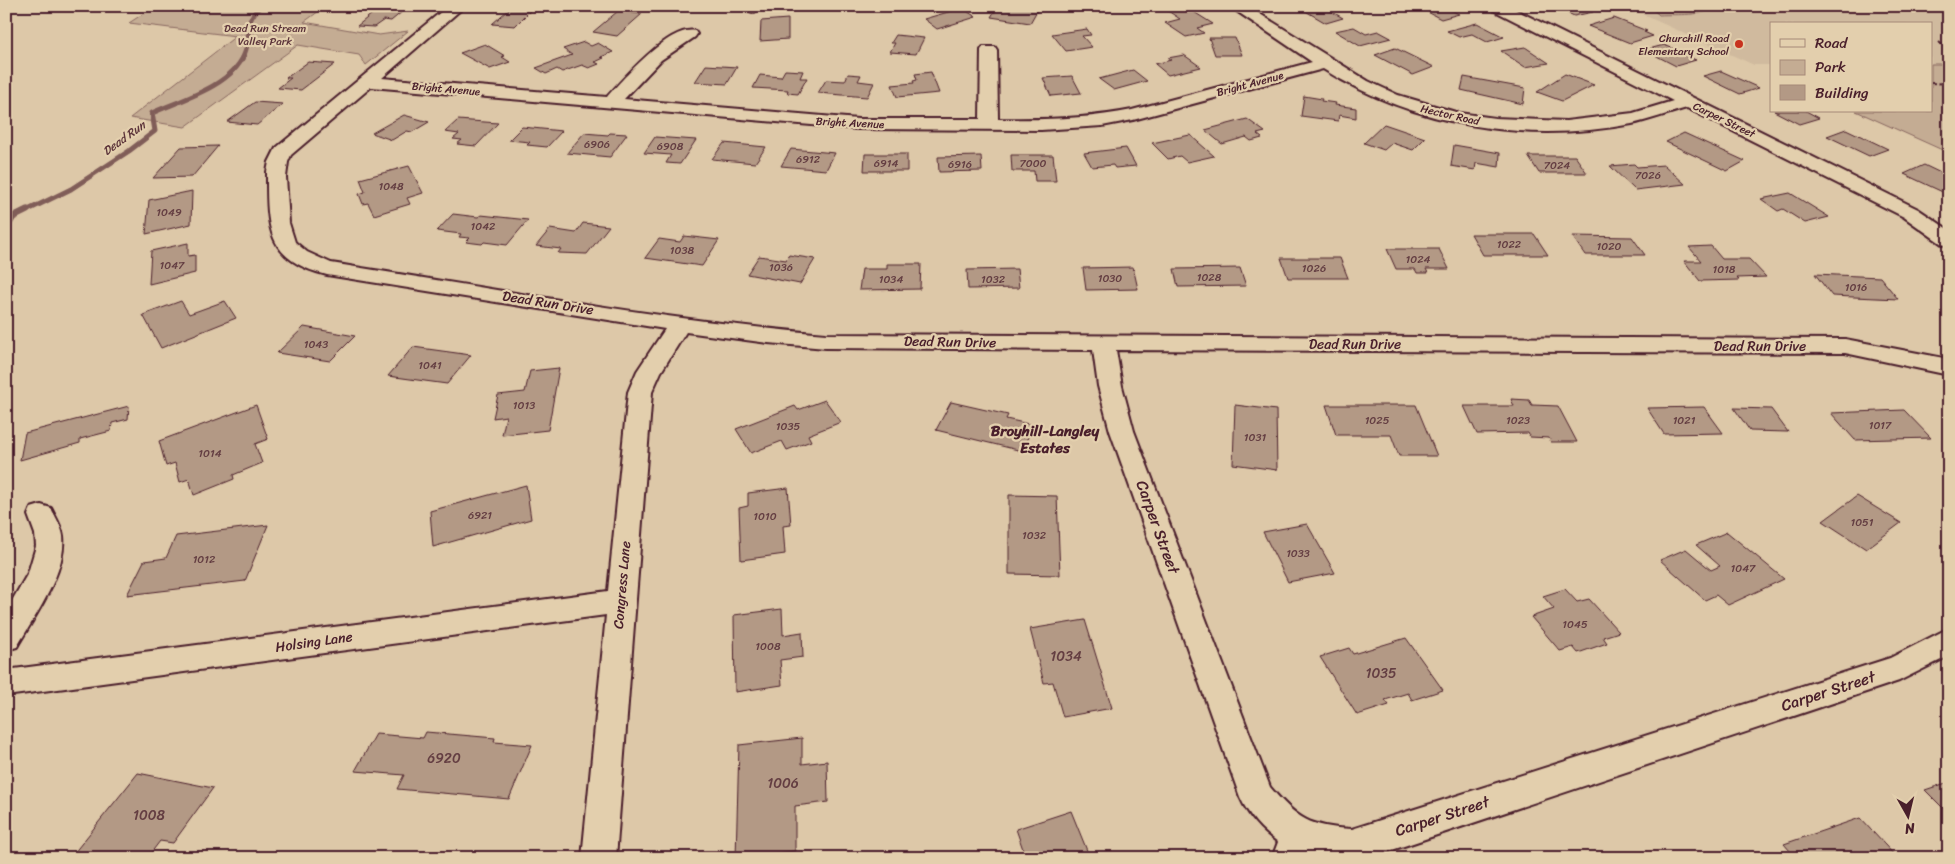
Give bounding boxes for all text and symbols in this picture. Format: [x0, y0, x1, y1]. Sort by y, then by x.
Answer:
park label: Dead Run Stream Valley Park [224, 19, 307, 51]
legend [1770, 22, 1932, 112]
place label: Churchill Road Elementary School [1638, 29, 1730, 61]
text: Road [1815, 30, 1848, 56]
marker: Churchill Road Elementary School [1733, 38, 1745, 50]
text: Park [1815, 54, 1846, 80]
street label: Bright Avenue [1214, 66, 1286, 102]
street label: Bright Avenue [411, 77, 482, 102]
text: Building [1815, 80, 1869, 106]
street label: Carper Street [1690, 97, 1759, 144]
street label: Hector Road [1419, 99, 1483, 131]
street label: Bright Avenue [815, 112, 885, 134]
water label: Dead Run [98, 114, 152, 161]
house number: 6906 [584, 135, 610, 154]
house number: 6908 [657, 137, 684, 156]
house number: 6912 [796, 150, 821, 169]
house number: 6914 [874, 154, 898, 173]
house number: 7000 [1019, 154, 1047, 173]
house number: 6916 [948, 155, 972, 174]
house number: 7024 [1544, 156, 1570, 175]
house number: 7026 [1635, 166, 1661, 185]
house number: 1048 [378, 177, 404, 196]
house number: 1049 [156, 203, 182, 222]
house number: 1042 [471, 217, 496, 236]
house number: 1022 [1497, 235, 1522, 254]
house number: 1020 [1597, 237, 1622, 256]
house number: 1038 [670, 241, 695, 260]
house number: 1024 [1406, 250, 1431, 269]
house number: 1047 [160, 256, 185, 275]
house number: 1036 [769, 258, 793, 277]
house number: 1026 [1302, 259, 1326, 278]
house number: 1018 [1712, 260, 1736, 279]
house number: 1028 [1197, 268, 1222, 287]
house number: 1030 [1098, 269, 1122, 288]
house number: 1034 [879, 270, 903, 289]
house number: 1032 [981, 270, 1006, 289]
house number: 1016 [1845, 278, 1867, 297]
street label: Dead Run Drive [500, 283, 596, 323]
street label: Dead Run Drive [904, 329, 996, 355]
street label: Dead Run Drive [1309, 332, 1401, 357]
street label: Dead Run Drive [1714, 334, 1806, 359]
house number: 1043 [304, 335, 328, 354]
house number: 1041 [418, 356, 442, 375]
house number: 1013 [513, 396, 535, 415]
house number: 1025 [1365, 411, 1390, 430]
house number: 1023 [1506, 411, 1530, 430]
house number: 1021 [1673, 411, 1696, 430]
house number: 1017 [1869, 416, 1892, 435]
house number: 1035 [776, 417, 800, 436]
district label: Broyhill-Langley Estates [991, 418, 1100, 461]
house number: 1031 [1244, 428, 1266, 447]
house number: 1014 [198, 444, 222, 463]
street label: Carper Street [1128, 476, 1189, 579]
house number: 6921 [468, 506, 492, 525]
house number: 1010 [753, 507, 777, 526]
house number: 1051 [1850, 513, 1874, 532]
house number: 1032 [1022, 526, 1047, 545]
street label: Congress Lane [606, 540, 638, 630]
house number: 1033 [1286, 544, 1310, 563]
house number: 1012 [193, 550, 216, 569]
house number: 1047 [1731, 559, 1756, 578]
house number: 1045 [1562, 615, 1588, 634]
street label: Holsing Lane [274, 624, 354, 660]
house number: 1008 [755, 637, 781, 656]
house number: 1034 [1050, 644, 1082, 669]
house number: 1035 [1365, 661, 1397, 686]
street label: Carper Street [1777, 662, 1880, 720]
house number: 6920 [427, 746, 461, 771]
house number: 1006 [767, 771, 799, 796]
street label: Carper Street [1391, 787, 1494, 845]
north arrow [1882, 792, 1932, 842]
house number: 1008 [133, 803, 166, 828]
text: N [1903, 815, 1917, 841]

